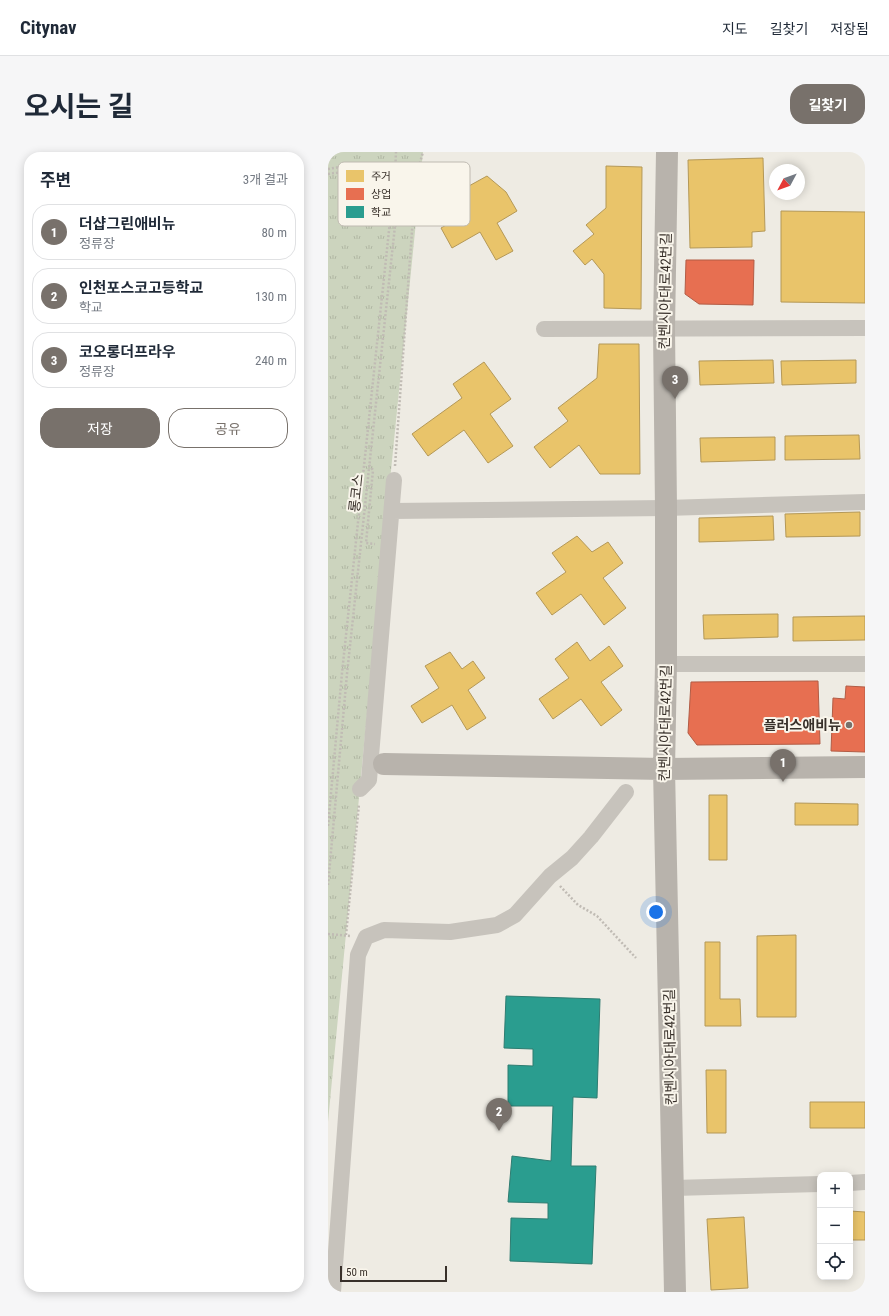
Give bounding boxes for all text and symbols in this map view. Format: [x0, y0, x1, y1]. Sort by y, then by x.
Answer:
text: Citynav [20, 16, 77, 39]
text: 지도 [722, 21, 748, 37]
text: 길찾기 [770, 21, 808, 37]
text: 저장됨 [830, 21, 869, 37]
button: 길찾기 [790, 84, 865, 124]
text: 오시는 길 [24, 90, 134, 123]
legend [338, 162, 470, 226]
north arrow [769, 164, 805, 200]
text: 주변 [40, 170, 71, 190]
text: 주거 [371, 170, 391, 183]
text: 3개 결과 [243, 172, 288, 187]
text: 상업 [371, 188, 391, 201]
text: 학교 [371, 206, 391, 219]
text: 더샵그린애비뉴 [79, 215, 176, 233]
text: 1 [51, 225, 57, 240]
text: 80 m [261, 225, 287, 240]
street label: 컨벤시아대로42번길 [656, 232, 674, 350]
text: 정류장 [79, 236, 115, 251]
text: 인천포스코고등학교 [79, 279, 203, 297]
text: 2 [51, 289, 57, 304]
text: 130 m [255, 289, 287, 304]
text: 학교 [79, 300, 103, 315]
text: 코오롱더프라우 [79, 343, 176, 361]
text: 3 [51, 353, 57, 368]
text: 240 m [255, 353, 287, 368]
text: 정류장 [79, 364, 115, 379]
pin: 3 [662, 366, 688, 399]
button: 저장 [40, 408, 160, 448]
button: 공유 [168, 408, 288, 448]
street label: 롱코스 [346, 473, 366, 513]
street label: 컨벤시아대로42번길 [656, 664, 674, 782]
place label: 플러스애비뉴 [764, 717, 841, 733]
marker: 플러스애비뉴 [844, 720, 854, 730]
pin: 1 [770, 749, 796, 782]
your location [646, 902, 666, 922]
street label: 컨벤시아대로42번길 [661, 988, 679, 1106]
pin: 2 [486, 1098, 512, 1131]
map controls [817, 1172, 853, 1280]
button: + [817, 1172, 853, 1208]
button: − [817, 1208, 853, 1244]
button: locate [817, 1244, 853, 1280]
scale bar [340, 1264, 447, 1283]
text: 50 m [346, 1266, 368, 1279]

